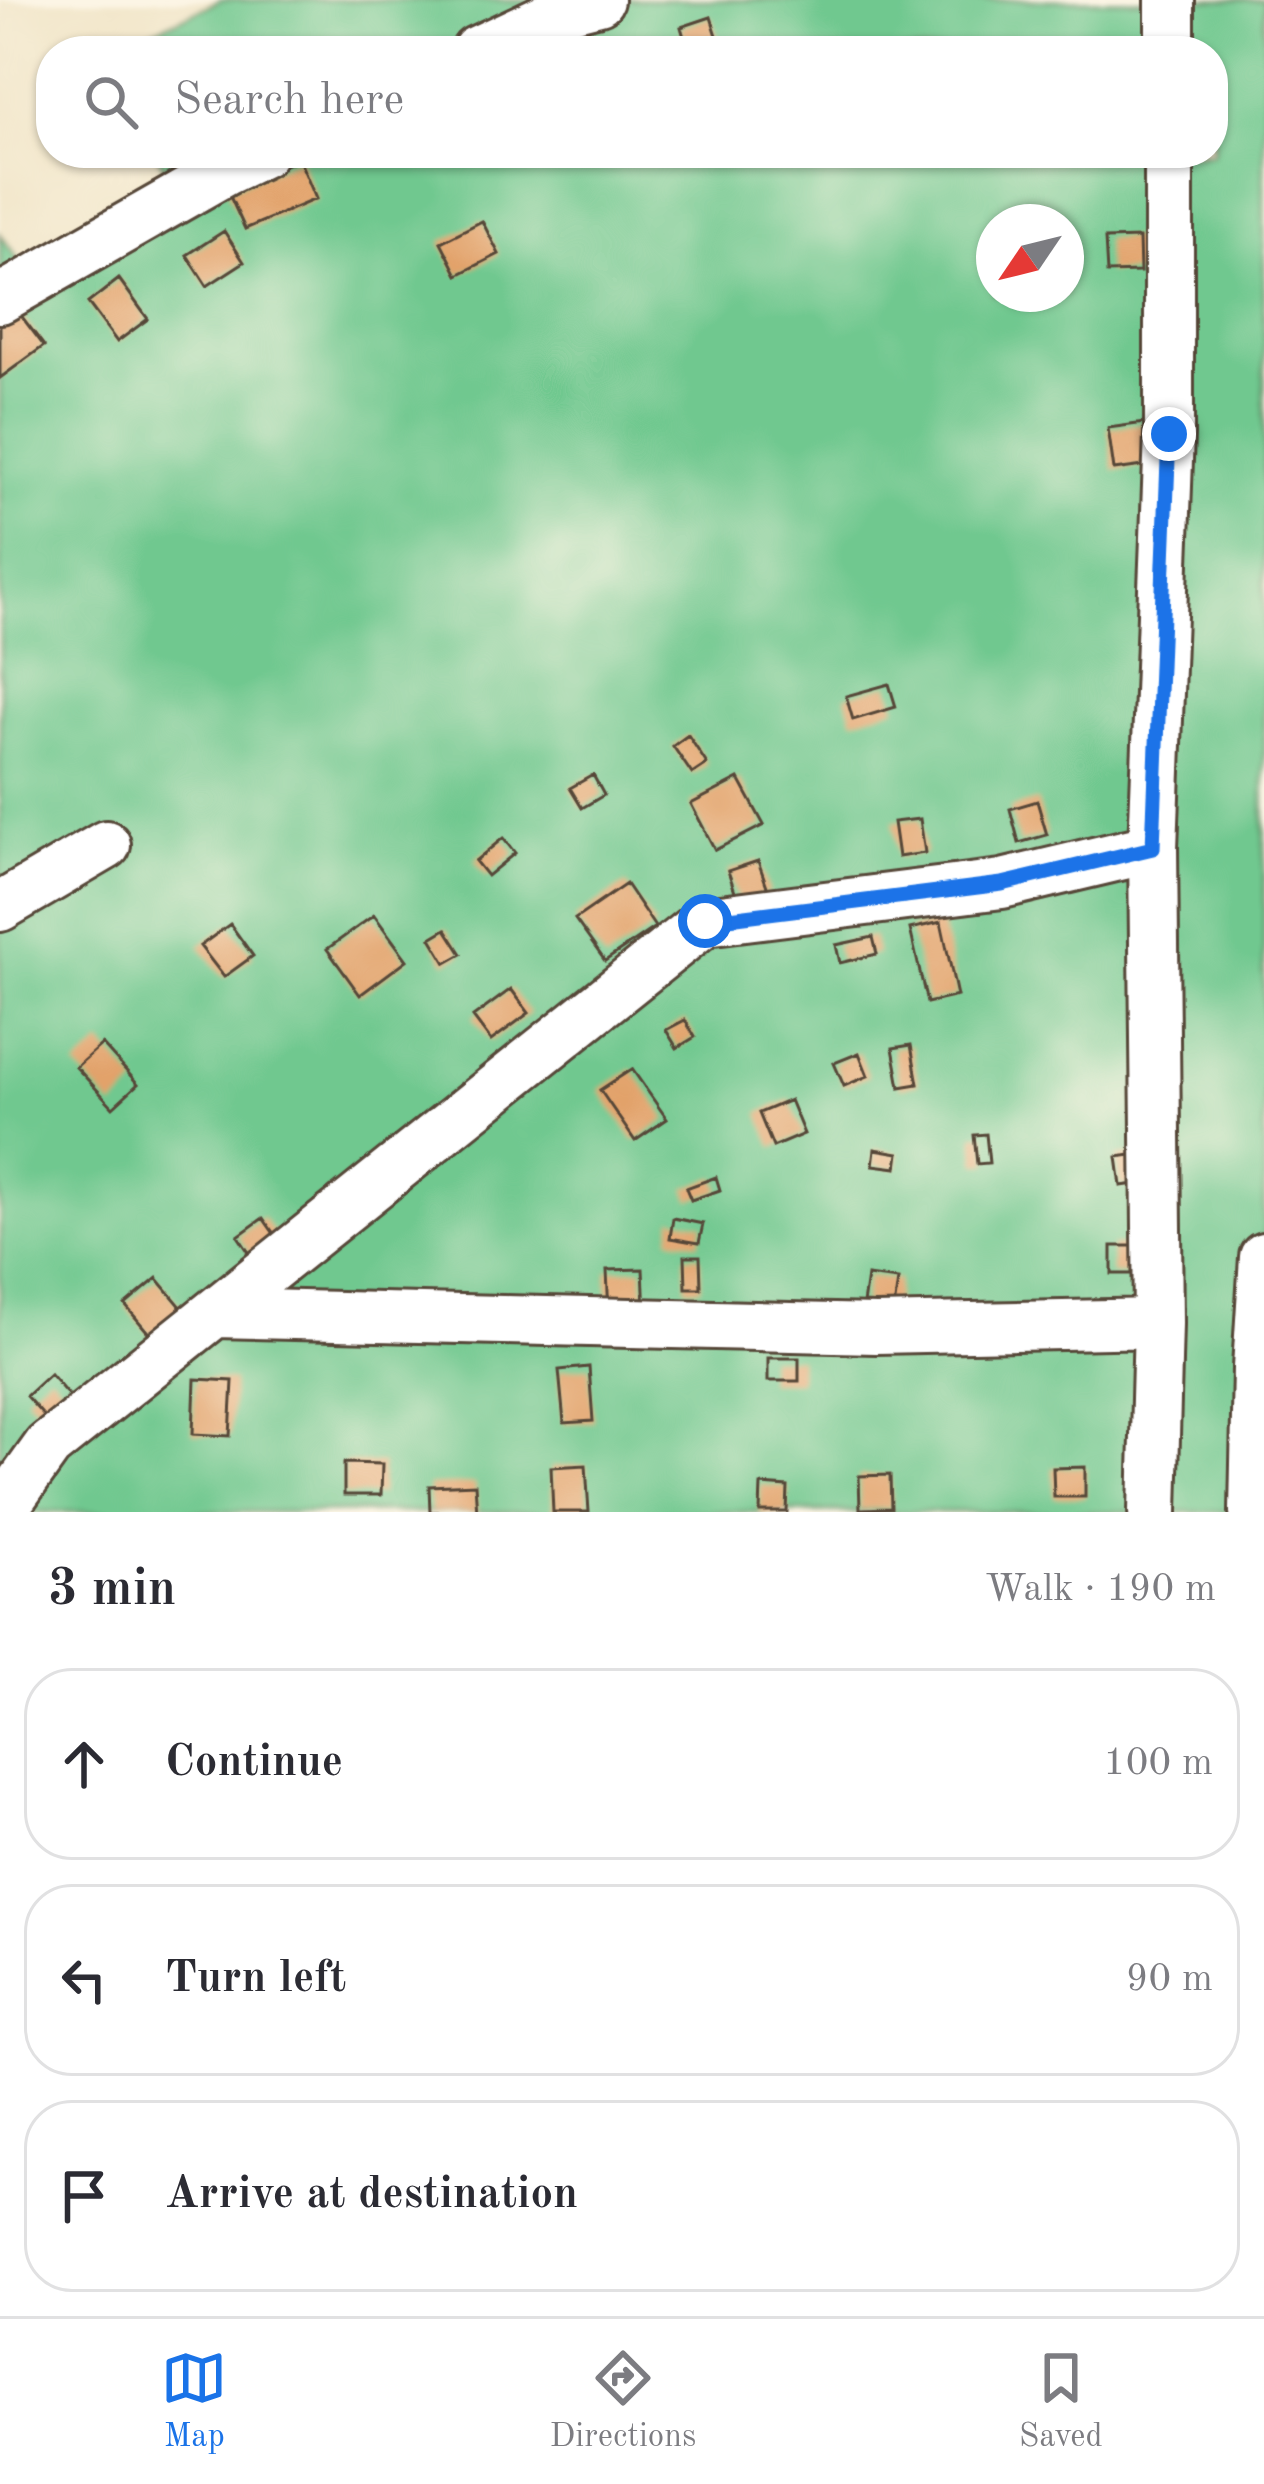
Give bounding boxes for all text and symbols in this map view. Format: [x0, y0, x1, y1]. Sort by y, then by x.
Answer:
search box [36, 36, 1228, 168]
icon: search [78, 69, 144, 135]
text: Search here [174, 79, 404, 124]
north arrow [976, 204, 1084, 312]
route end [1142, 407, 1196, 461]
route start [678, 894, 732, 948]
text: 3 min [48, 1565, 176, 1616]
text: Walk · 190 m [985, 1570, 1216, 1609]
icon: ahead [51, 1731, 117, 1797]
text: Continue [165, 1741, 343, 1786]
text: 100 m [1103, 1744, 1213, 1783]
icon: left [51, 1947, 117, 2013]
text: Turn left [165, 1957, 346, 2002]
text: 90 m [1126, 1960, 1213, 1999]
icon: arrive [51, 2163, 117, 2229]
text: Arrive at destination [165, 2173, 578, 2218]
tab: Map [161, 2345, 227, 2458]
tab: Directions [550, 2345, 696, 2458]
tab: Saved [1019, 2345, 1103, 2458]

